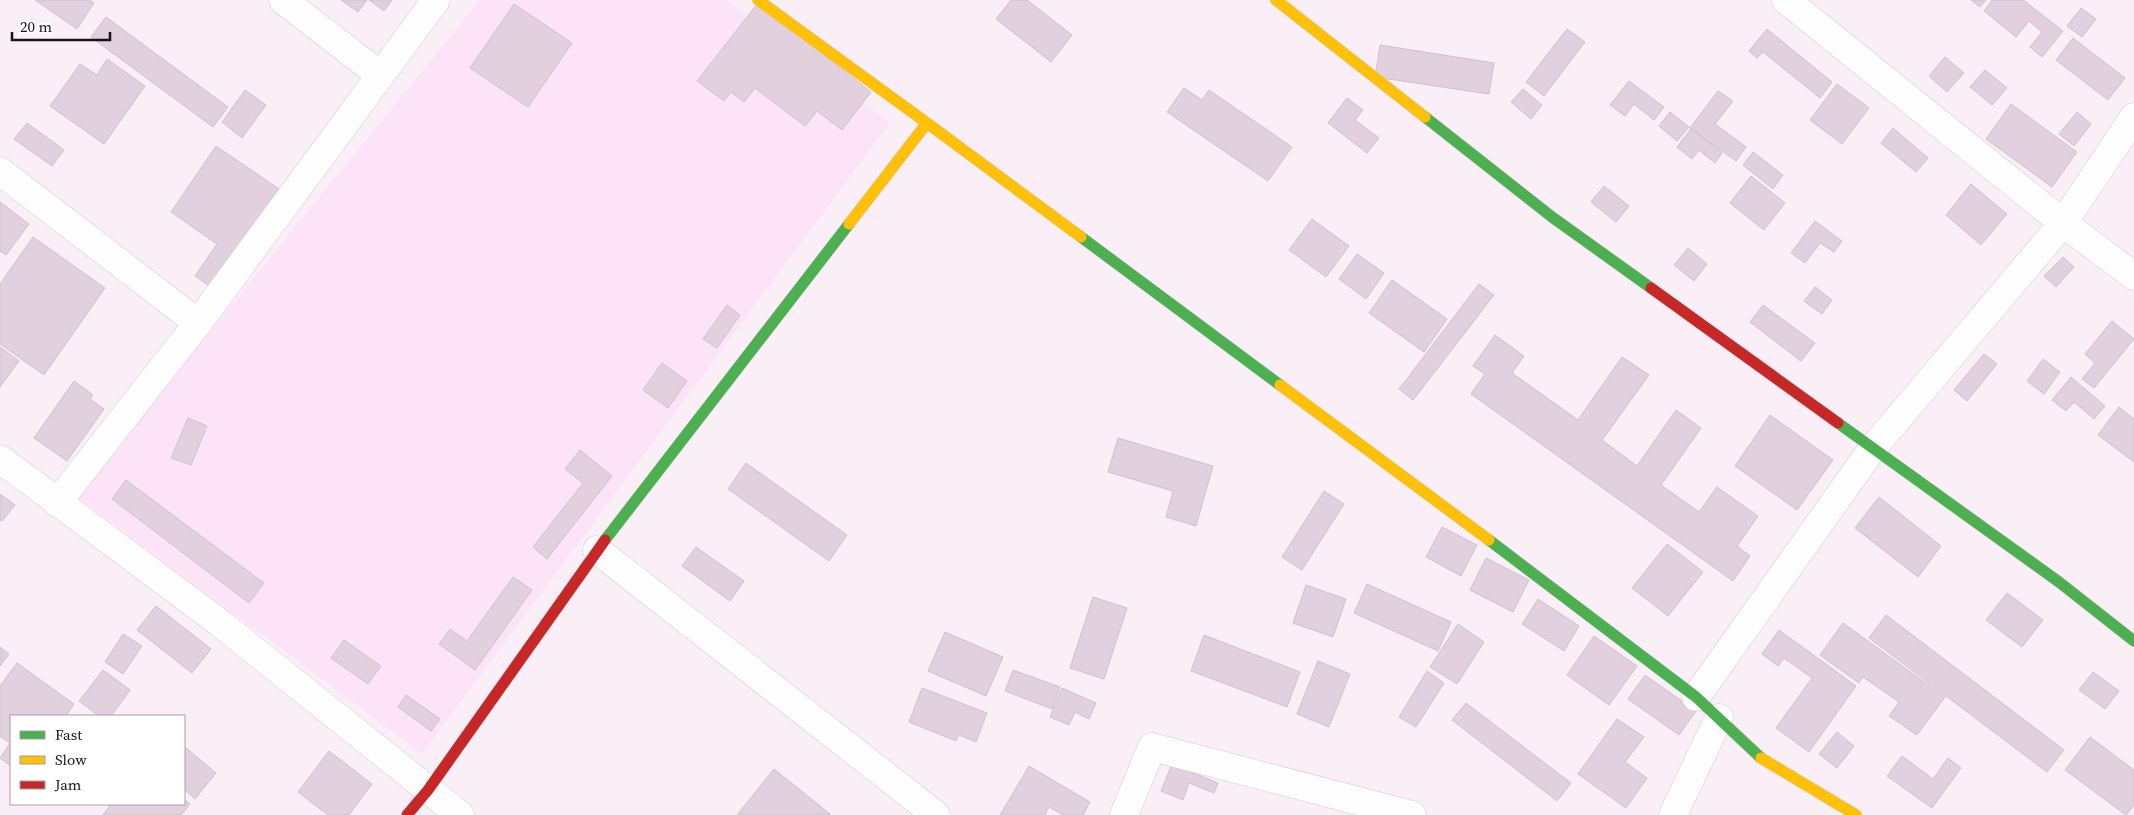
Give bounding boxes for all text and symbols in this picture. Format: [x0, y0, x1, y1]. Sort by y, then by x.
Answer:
scale bar [12, 10, 110, 42]
text: 20 m [20, 16, 52, 37]
legend [10, 715, 185, 805]
text: Fast [55, 724, 82, 745]
text: Slow [55, 749, 87, 770]
text: Jam [54, 774, 82, 795]

